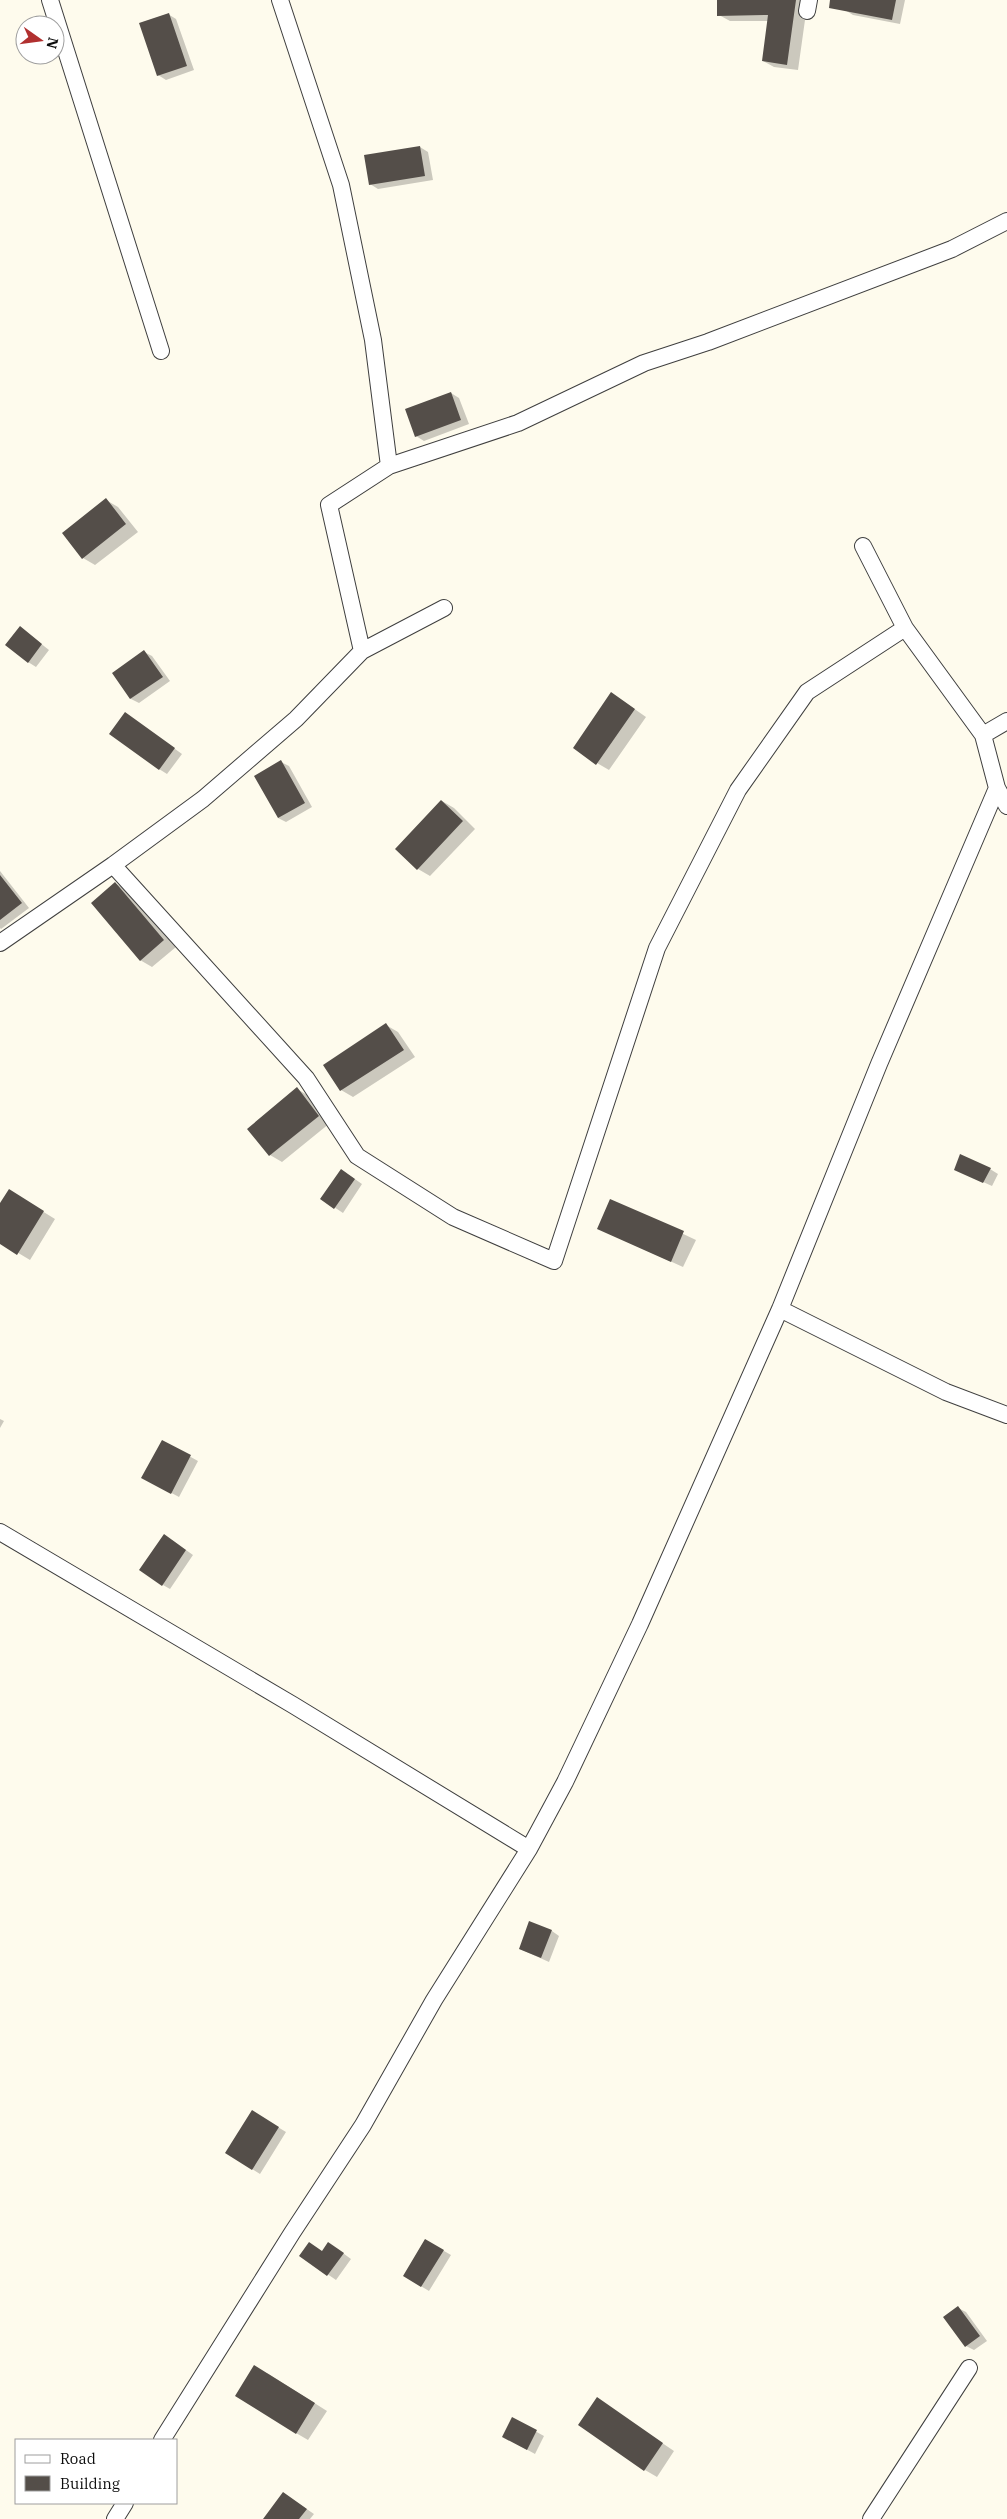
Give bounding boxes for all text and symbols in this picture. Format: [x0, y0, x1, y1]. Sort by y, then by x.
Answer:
north arrow [15, 15, 65, 65]
text: N [43, 36, 63, 51]
legend [15, 2439, 178, 2504]
text: Road [60, 2449, 96, 2468]
text: Building [60, 2474, 120, 2493]

